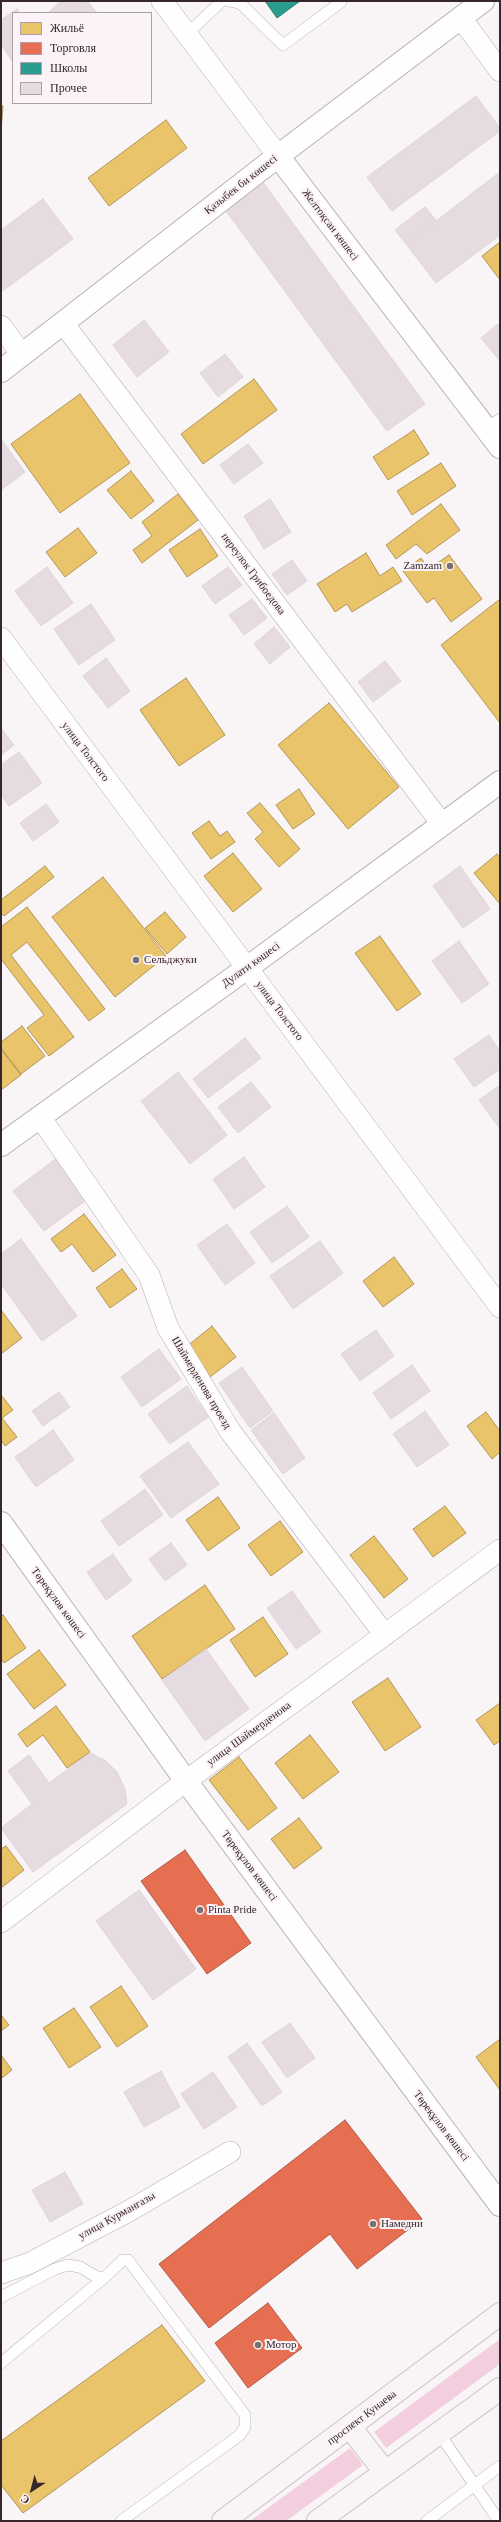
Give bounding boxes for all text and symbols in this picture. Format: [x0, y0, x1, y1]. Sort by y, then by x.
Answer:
legend [12, 12, 152, 104]
text: Жильё [50, 21, 84, 35]
text: Торговля [50, 41, 96, 55]
text: Школы [50, 61, 87, 75]
text: Прочее [50, 81, 87, 95]
street label: Қазыбек би көшесі [202, 152, 280, 218]
street label: Желтоқсан көшесі [299, 187, 361, 263]
street label: переулок Грибоедова [218, 530, 288, 618]
place label: Zamzam [404, 559, 442, 573]
marker: Zamzam [445, 561, 455, 571]
street label: улица Толстого [58, 720, 112, 784]
street label: Дулати көшесі [219, 940, 283, 990]
place label: Сельджуки [144, 953, 197, 967]
marker: Сельджуки [131, 955, 141, 965]
street label: улица Толстого [252, 979, 306, 1043]
street label: Шаймерденова проезд [168, 1334, 234, 1432]
street label: Төреқұлов көшесі [28, 1565, 88, 1641]
street label: улица Шаймерденова [204, 1699, 294, 1769]
street label: Төреқұлов көшесі [218, 1828, 280, 1904]
place label: Pinta Pride [208, 1903, 257, 1917]
marker: Pinta Pride [195, 1905, 205, 1915]
street label: Төреқұлов көшесі [410, 2088, 472, 2164]
street label: улица Курмангазы [76, 2189, 158, 2243]
place label: Намедни [381, 2217, 423, 2231]
marker: Намедни [368, 2219, 378, 2229]
place label: Мотор [266, 2338, 297, 2352]
marker: Мотор [253, 2340, 263, 2350]
street label: проспект Кунаева [325, 2388, 399, 2448]
north arrow [12, 2470, 52, 2510]
text: С [18, 2493, 32, 2507]

